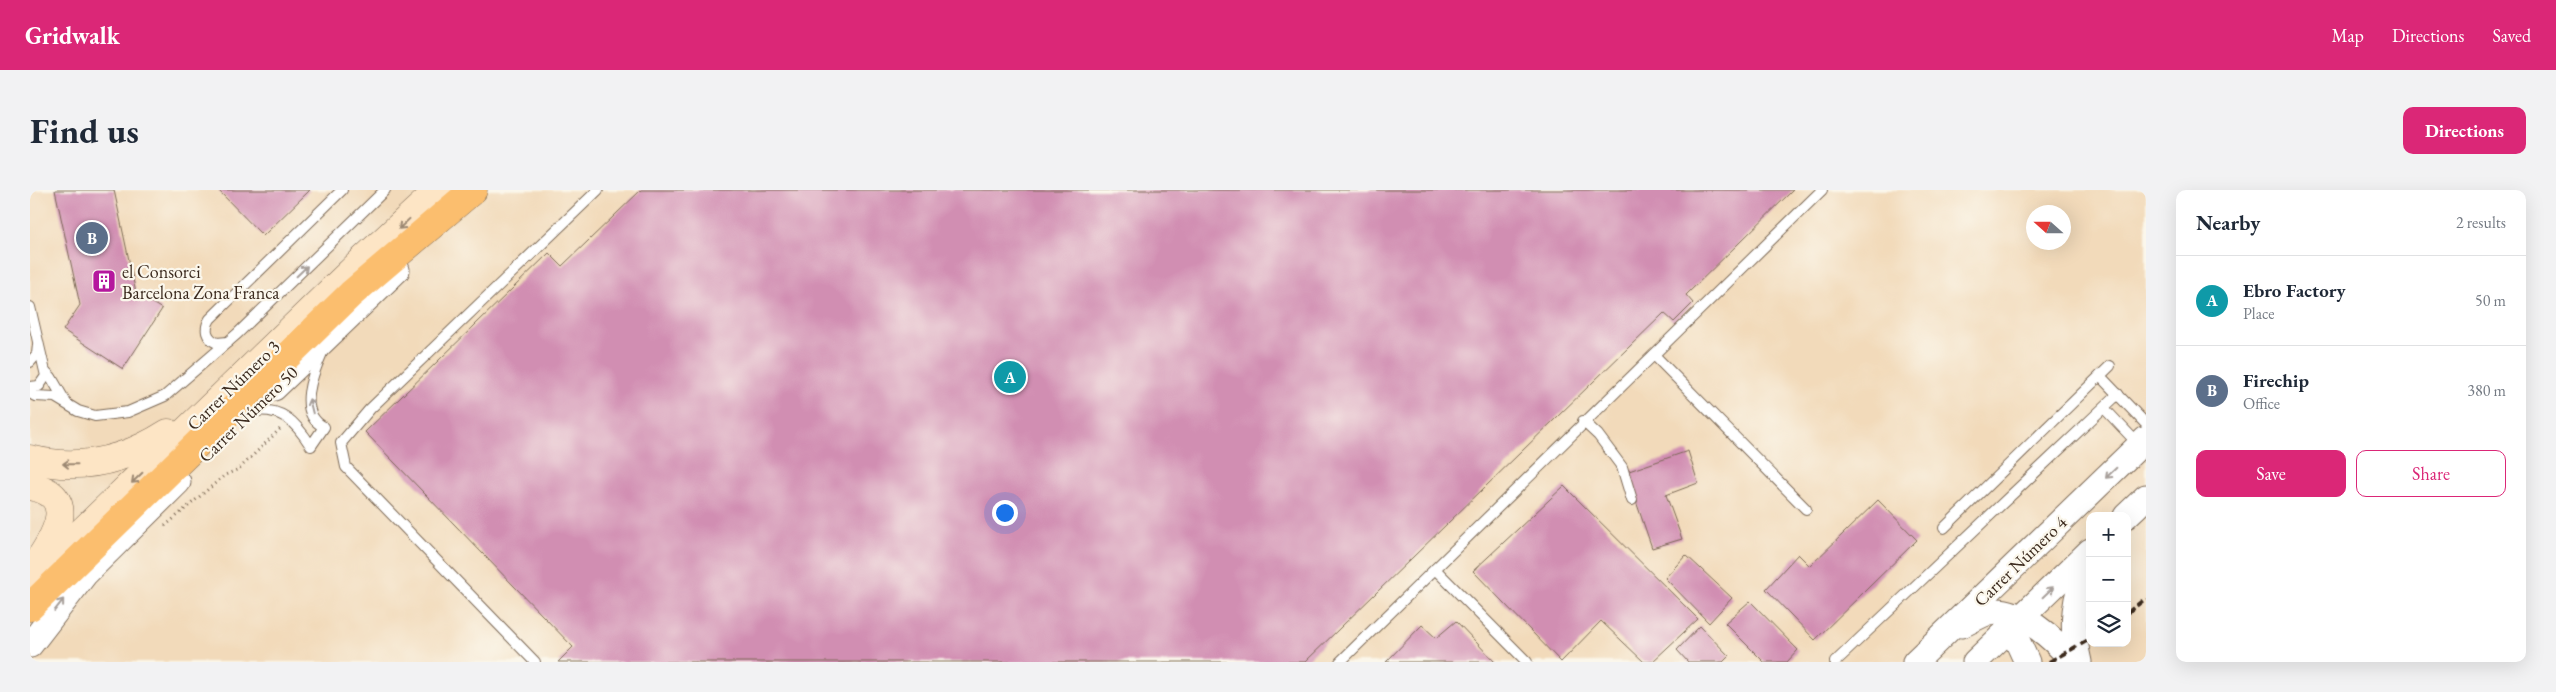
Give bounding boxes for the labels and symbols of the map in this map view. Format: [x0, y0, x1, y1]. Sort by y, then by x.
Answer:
north arrow [2026, 205, 2071, 250]
one-way arrow [397, 218, 410, 230]
pin: B [76, 219, 108, 257]
place label: el Consorci Barcelona Zona Franca [122, 260, 280, 304]
one-way arrow [295, 266, 307, 278]
building icon: el Consorci Barcelona Zona Franca [91, 268, 117, 294]
street label: Carrer Número 3 [182, 335, 284, 435]
pin: A [994, 358, 1026, 396]
street label: Carrer Número 50 [194, 361, 303, 467]
one-way arrow [306, 398, 315, 414]
one-way arrow [62, 459, 78, 469]
one-way arrow [2105, 467, 2117, 479]
one-way arrow [131, 472, 143, 484]
your location [992, 500, 1018, 526]
street label: Carrer Número 4 [1969, 511, 2072, 611]
one-way arrow [2041, 586, 2054, 598]
one-way arrow [53, 599, 64, 612]

